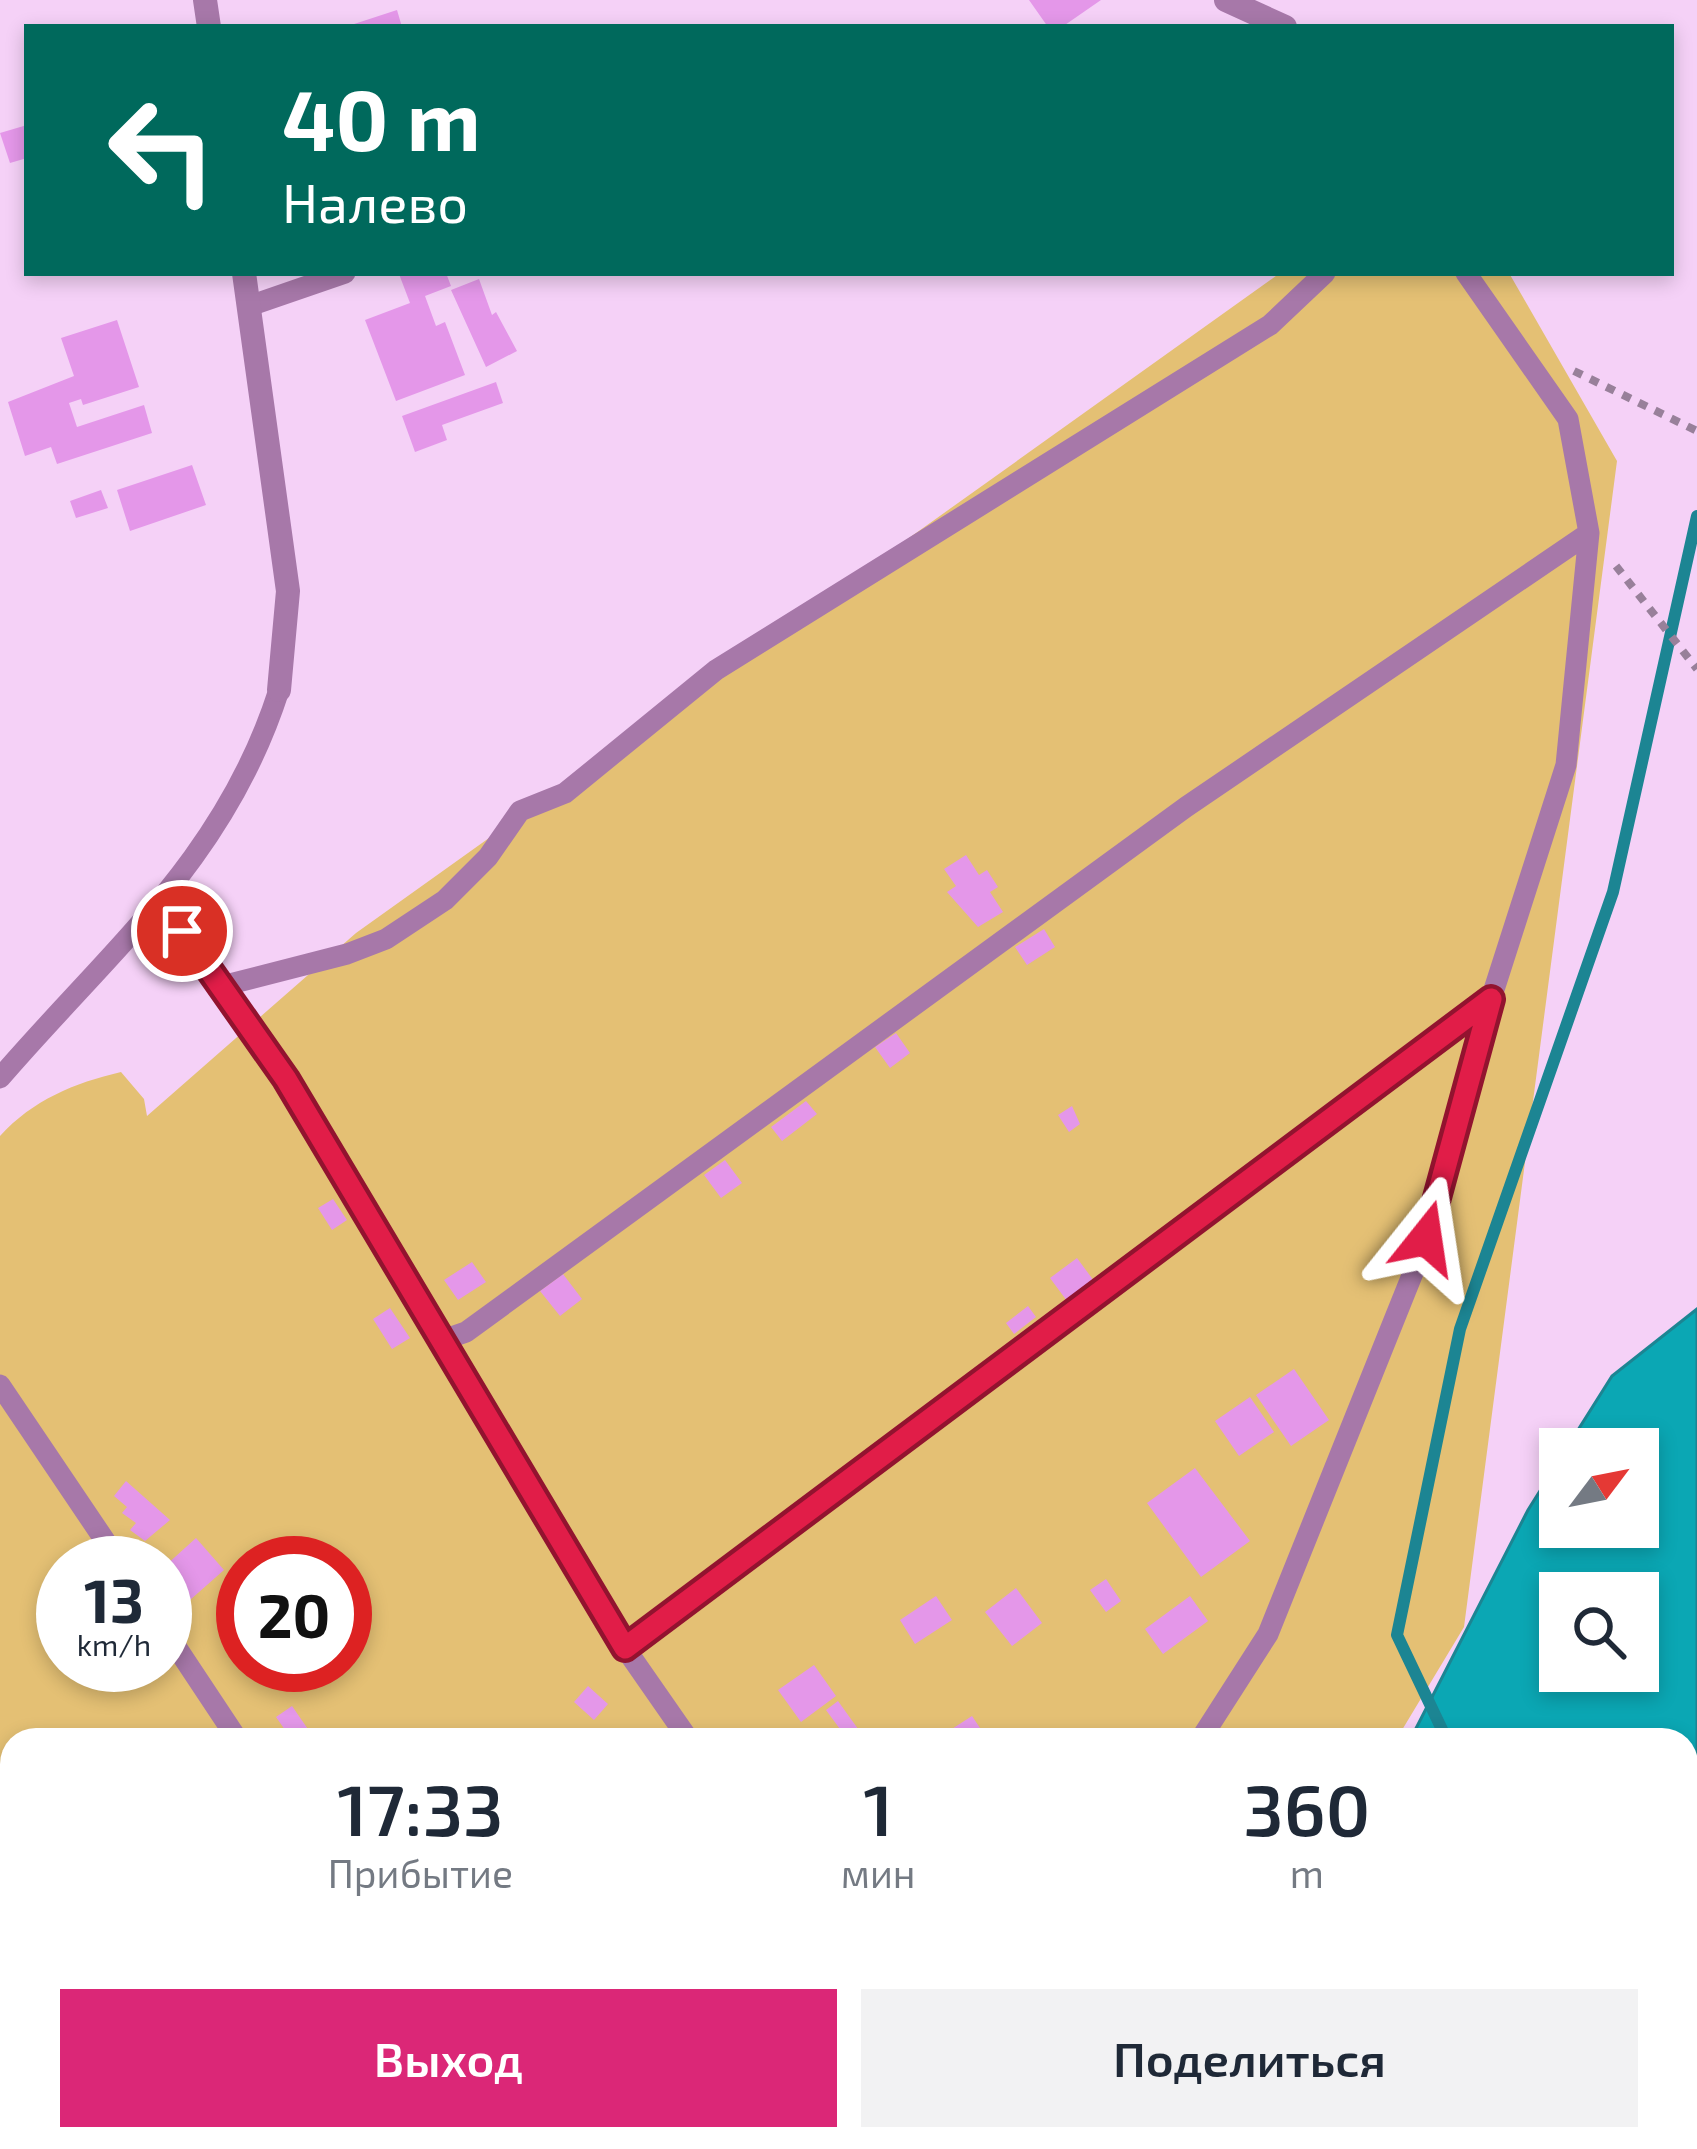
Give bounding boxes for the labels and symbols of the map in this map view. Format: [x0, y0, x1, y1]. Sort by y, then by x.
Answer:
pin [131, 880, 233, 982]
position arrow [1363, 1175, 1489, 1301]
north arrow [1539, 1428, 1659, 1548]
speed limit sign: 20 [216, 1536, 372, 1692]

